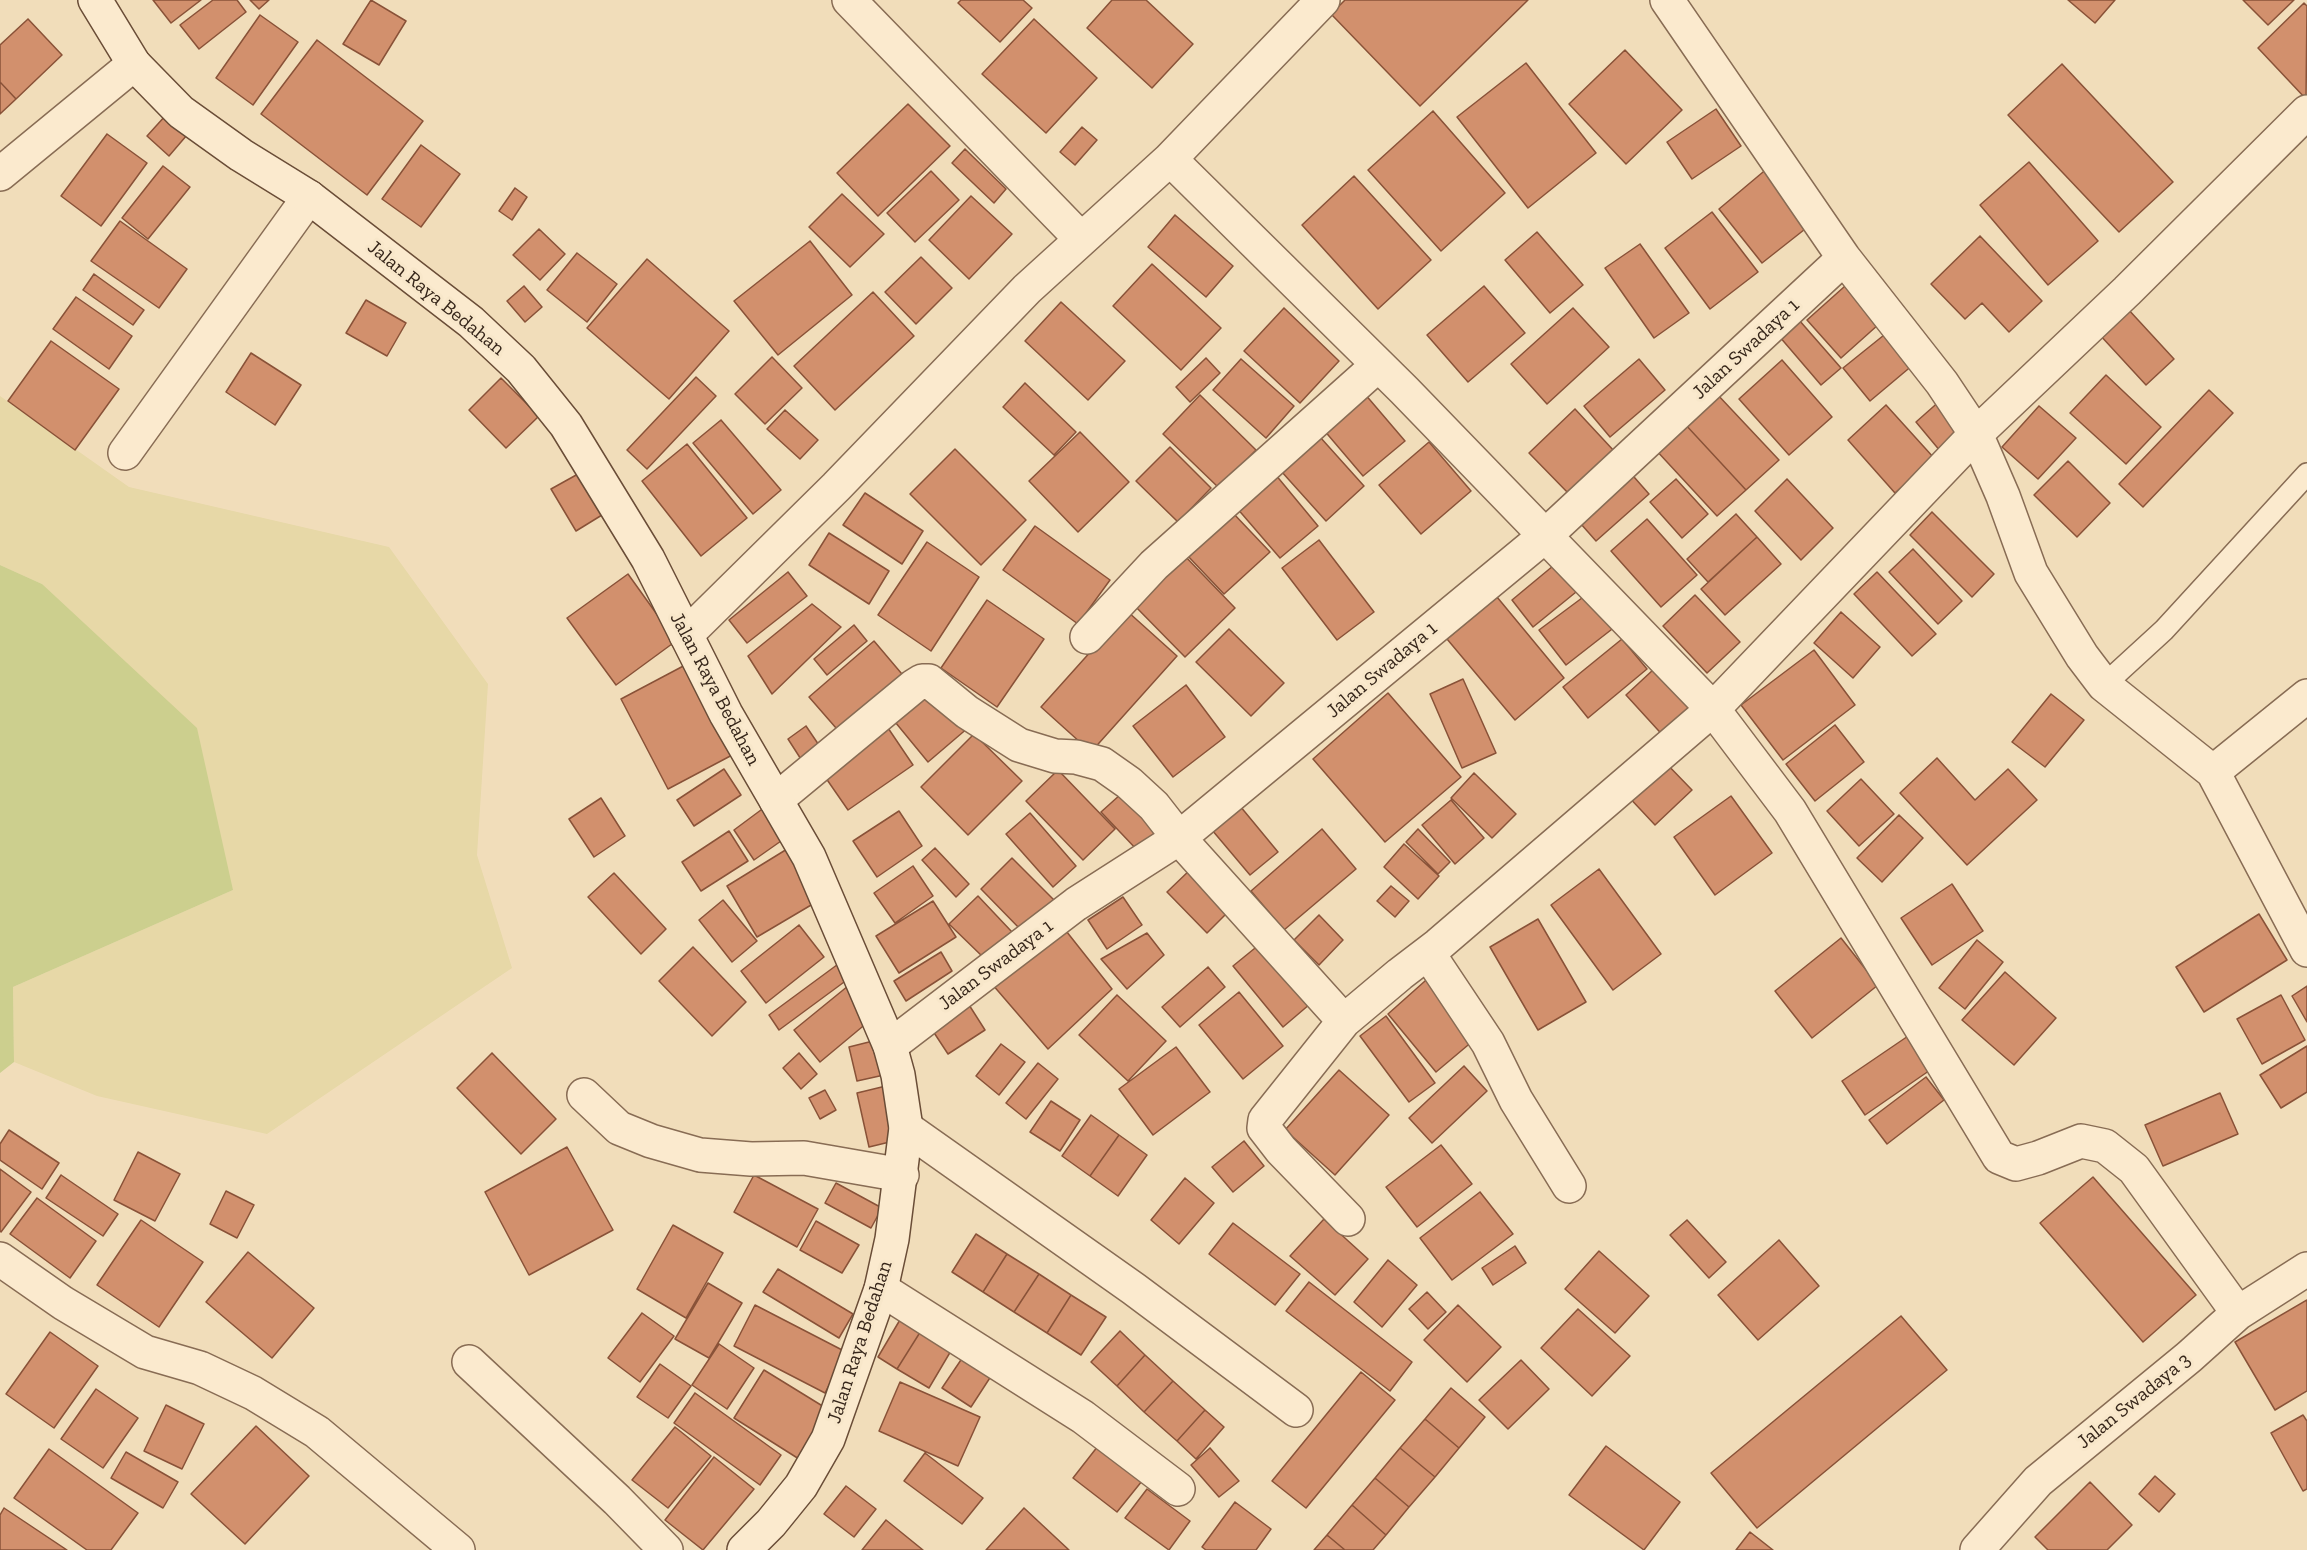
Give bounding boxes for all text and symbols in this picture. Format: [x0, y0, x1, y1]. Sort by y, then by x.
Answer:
street label: Jalan Raya Bedahan [363, 235, 509, 361]
street label: Jalan Swadaya 1 [1688, 293, 1804, 405]
street label: Jalan Raya Bedahan [665, 608, 765, 770]
street label: Jalan Swadaya 1 [1322, 617, 1442, 723]
street label: Jalan Swadaya 1 [934, 914, 1058, 1016]
street label: Jalan Raya Bedahan [822, 1258, 898, 1426]
street label: Jalan Swadaya 3 [2072, 1348, 2196, 1454]

